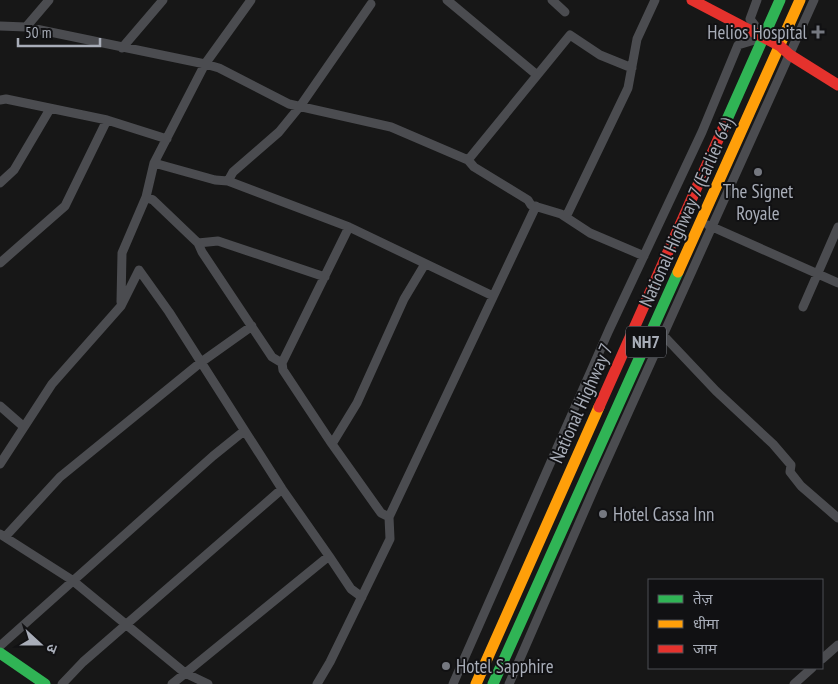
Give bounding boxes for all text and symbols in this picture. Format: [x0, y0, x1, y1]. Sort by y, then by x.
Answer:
scale bar [18, 15, 100, 47]
place label: Helios Hospital [707, 20, 808, 44]
text: 50 m [25, 23, 51, 42]
marker: Helios Hospital [811, 25, 825, 39]
street label: National Highway 7 (Earlier 64) [633, 113, 739, 310]
marker: The Signet Royale [752, 166, 764, 178]
place label: The Signet Royale [723, 179, 794, 225]
road number: NH7 [626, 327, 666, 358]
street label: National Highway 7 [544, 339, 618, 467]
place label: Hotel Cassa Inn [613, 502, 714, 526]
marker: Hotel Cassa Inn [597, 508, 609, 520]
legend [648, 579, 823, 669]
text: तेज़ [693, 589, 714, 608]
text: धीमा [693, 614, 720, 633]
north arrow [15, 619, 65, 669]
text: जाम [693, 639, 718, 658]
text: उ [42, 642, 62, 656]
place label: Hotel Sapphire [456, 654, 554, 678]
marker: Hotel Sapphire [440, 660, 452, 672]

